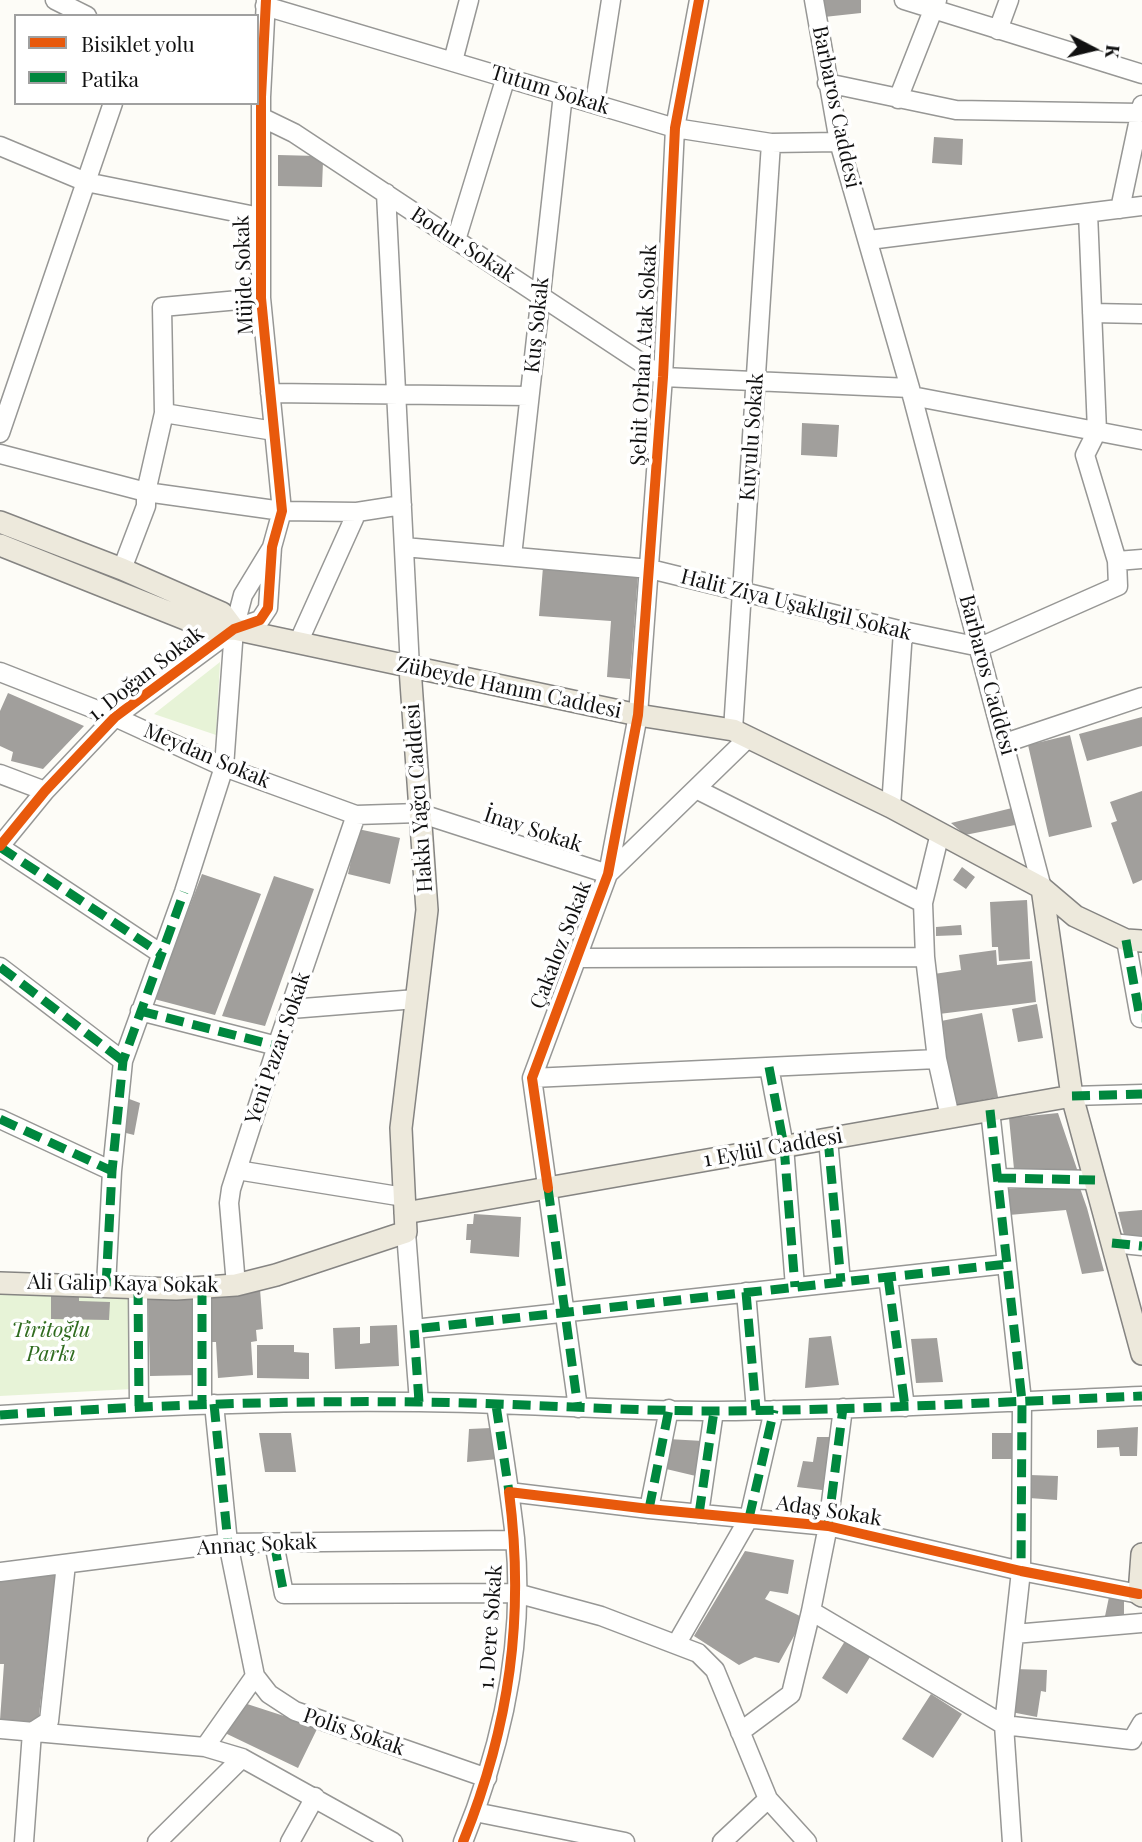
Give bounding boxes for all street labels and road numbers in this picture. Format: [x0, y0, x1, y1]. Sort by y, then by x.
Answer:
street label: Barbaros Caddesi [806, 24, 866, 190]
street label: Tutum Sokak [487, 60, 613, 120]
street label: Bodur Sokak [406, 202, 520, 288]
street label: Müjde Sokak [229, 215, 259, 335]
street label: Şehit Orhan Atak Sokak [626, 243, 662, 467]
street label: Kuş Sokak [519, 276, 555, 374]
street label: Kuyulu Sokak [735, 372, 769, 502]
street label: Halit Ziya Uşaklıgil Sokak [678, 564, 914, 646]
street label: Barbaros Caddesi [953, 592, 1021, 758]
street label: 1. Doğan Sokak [83, 621, 209, 727]
street label: Zübeyde Hanım Caddesi [394, 652, 624, 724]
street label: Hakkı Yağcı Caddesi [400, 703, 438, 893]
street label: Meydan Sokak [140, 718, 274, 794]
street label: İnay Sokak [481, 802, 585, 858]
street label: Çakaloz Sokak [525, 877, 597, 1013]
street label: Yeni Pazar Sokak [240, 969, 316, 1127]
street label: 1 Eylül Caddesi [701, 1123, 845, 1173]
street label: Ali Galip Kaya Sokak [27, 1270, 219, 1298]
street label: Adaş Sokak [774, 1490, 884, 1532]
street label: Annaç Sokak [196, 1529, 318, 1561]
street label: 1. Dere Sokak [474, 1564, 508, 1690]
street label: Polis Sokak [300, 1703, 408, 1761]

